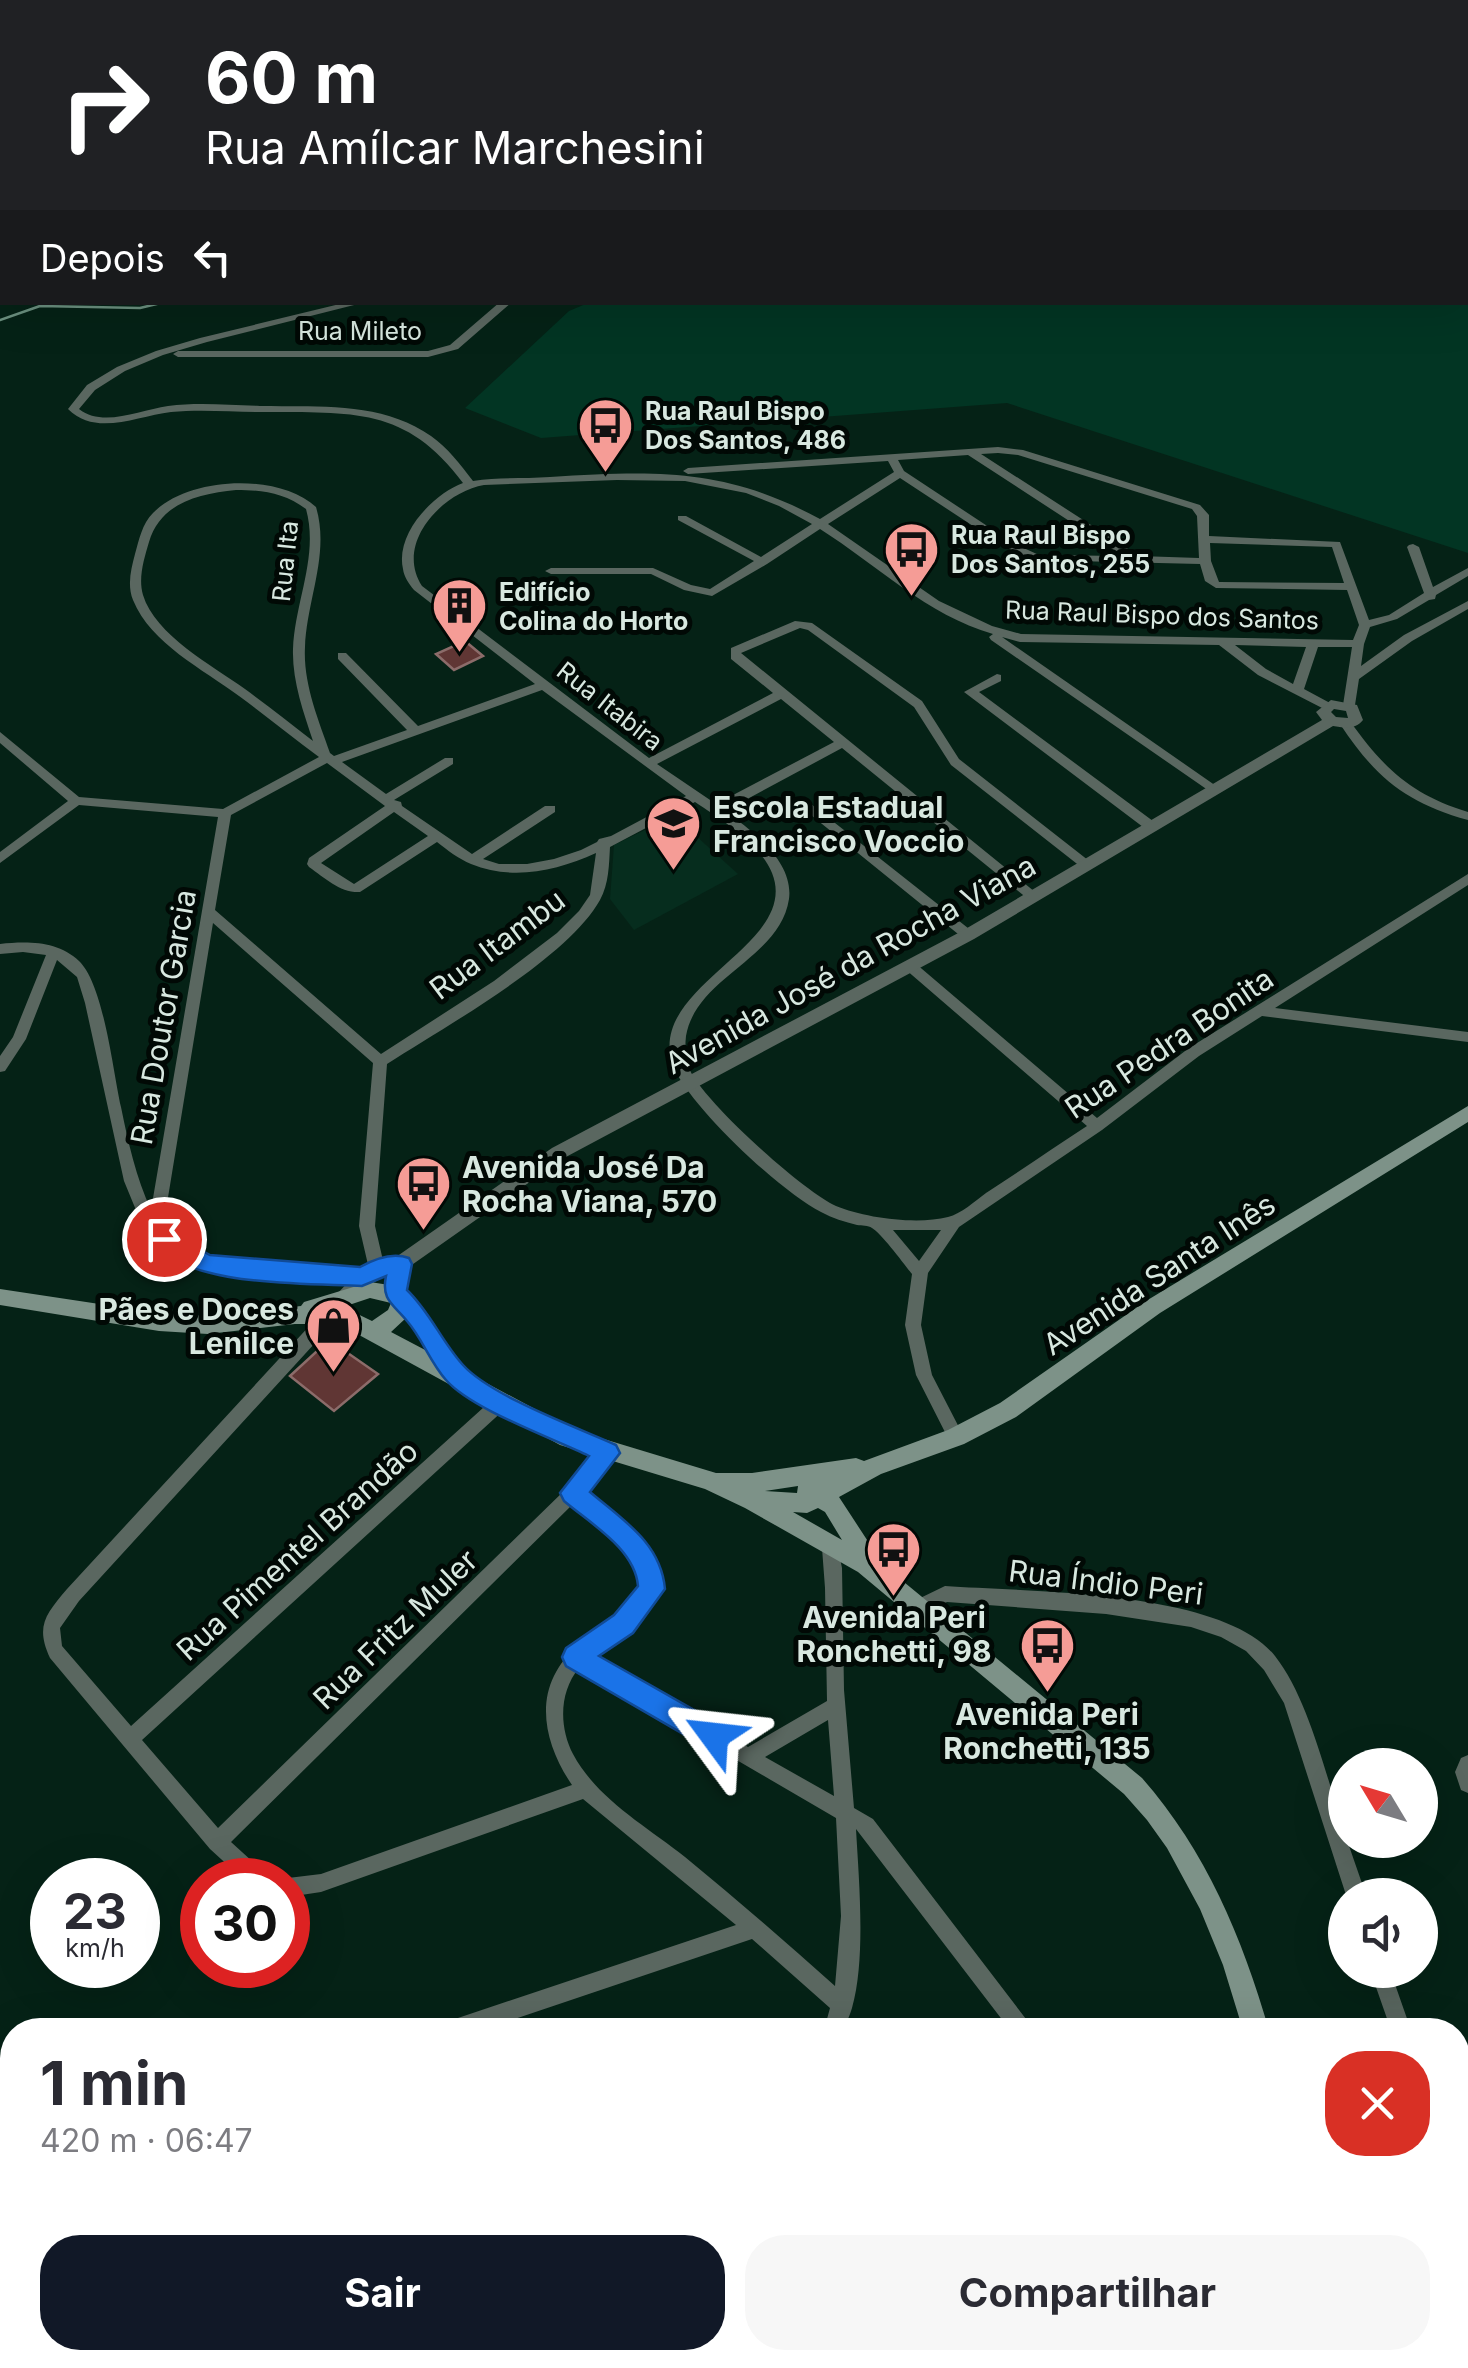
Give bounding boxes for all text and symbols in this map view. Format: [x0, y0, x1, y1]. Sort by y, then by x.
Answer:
text: 60 m [205, 35, 378, 120]
icon: right [40, 40, 170, 170]
text: Rua Amílcar Marchesini [205, 120, 705, 175]
icon: left [185, 230, 240, 285]
text: Depois [40, 235, 165, 281]
street label: Rua Mileto [298, 316, 422, 346]
bus stop icon: Rua Raul Bispo Dos Santos, 486 [576, 395, 636, 474]
place label: Rua Raul Bispo Dos Santos, 486 [645, 396, 846, 455]
street label: Rua Ita [266, 519, 304, 603]
bus stop icon: Rua Raul Bispo Dos Santos, 255 [882, 519, 942, 598]
place label: Rua Raul Bispo Dos Santos, 255 [951, 520, 1150, 579]
building icon: Edifício Colina do Horto [430, 576, 490, 655]
place label: Edifício Colina do Horto [499, 577, 688, 636]
street label: Rua Raul Bispo dos Santos [1004, 595, 1320, 635]
street label: Rua Itabira [551, 655, 669, 757]
place label: Escola Estadual Francisco Voccio [713, 789, 964, 859]
school or university icon: Escola Estadual Francisco Voccio [644, 794, 704, 873]
street label: Avenida José da Rocha Viana [658, 847, 1042, 1081]
street label: Rua Itambu [422, 881, 572, 1007]
street label: Rua Doutor Garcia [123, 887, 203, 1147]
street label: Rua Pedra Bonita [1058, 960, 1280, 1126]
place label: Avenida José Da Rocha Viana, 570 [462, 1149, 717, 1219]
bus stop icon: Avenida José Da Rocha Viana, 570 [393, 1154, 453, 1233]
street label: Avenida Santa Inês [1036, 1186, 1282, 1362]
pin [122, 1197, 207, 1282]
icon: arrive [137, 1212, 192, 1267]
place label: Pães e Doces Lenilce [98, 1291, 294, 1361]
shop icon: Pães e Doces Lenilce [303, 1296, 363, 1375]
street label: Rua Pimentel Brandão [169, 1432, 425, 1668]
bus stop icon: Avenida Peri Ronchetti, 98 [864, 1519, 924, 1598]
street label: Rua Fritz Muler [306, 1542, 484, 1716]
street label: Rua Índio Peri [1007, 1552, 1205, 1612]
place label: Avenida Peri Ronchetti, 98 [797, 1599, 991, 1669]
bus stop icon: Avenida Peri Ronchetti, 135 [1017, 1616, 1077, 1695]
position arrow [662, 1684, 766, 1788]
place label: Avenida Peri Ronchetti, 135 [943, 1696, 1151, 1766]
north arrow [1328, 1748, 1438, 1858]
map controls [1328, 1748, 1438, 1988]
speed limit sign: 30 [180, 1858, 310, 1988]
button: sound [1328, 1878, 1438, 1988]
text: 23 [63, 1881, 127, 1941]
text: km/h [65, 1933, 125, 1963]
text: 1 min [40, 2047, 188, 2119]
button: close [1325, 2051, 1430, 2156]
text: 420 m · 06:47 [40, 2121, 253, 2160]
button: Sair [40, 2235, 725, 2350]
button: Compartilhar [745, 2235, 1430, 2350]

